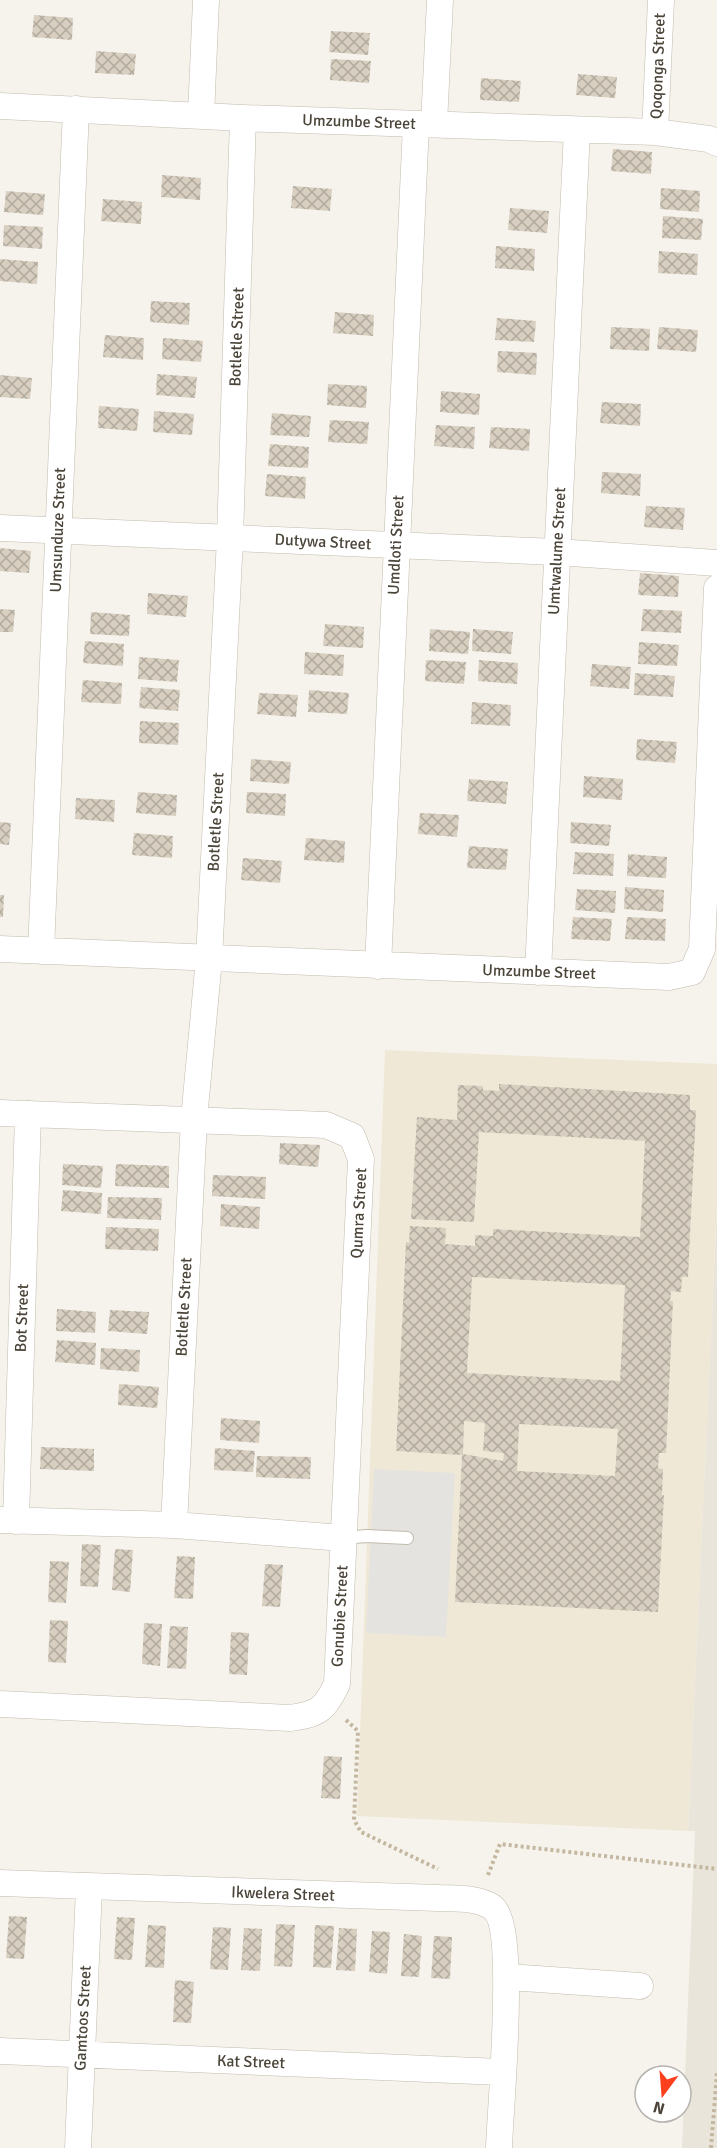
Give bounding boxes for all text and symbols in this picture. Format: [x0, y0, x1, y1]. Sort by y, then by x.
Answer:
street label: Qoqonga Street [646, 12, 670, 119]
street label: Umzumbe Street [302, 110, 417, 134]
street label: Botletle Street [225, 287, 249, 387]
street label: Umsunduze Street [46, 467, 70, 593]
street label: Umtwalume Street [544, 486, 570, 615]
street label: Umdloti Street [383, 494, 409, 595]
street label: Dutywa Street [274, 529, 372, 555]
street label: Botletle Street [203, 771, 229, 872]
street label: Umzumbe Street [482, 960, 597, 984]
street label: Qumra Street [347, 1167, 371, 1259]
street label: Botletle Street [171, 1256, 197, 1357]
street label: Bot Street [11, 1283, 33, 1353]
street label: Gonubie Street [327, 1564, 353, 1668]
street label: Ikwelera Street [231, 1882, 336, 1906]
street label: Gamtoos Street [70, 1964, 96, 2071]
street label: Kat Street [217, 2051, 286, 2073]
north arrow [633, 2064, 693, 2124]
text: N [651, 2096, 667, 2119]

